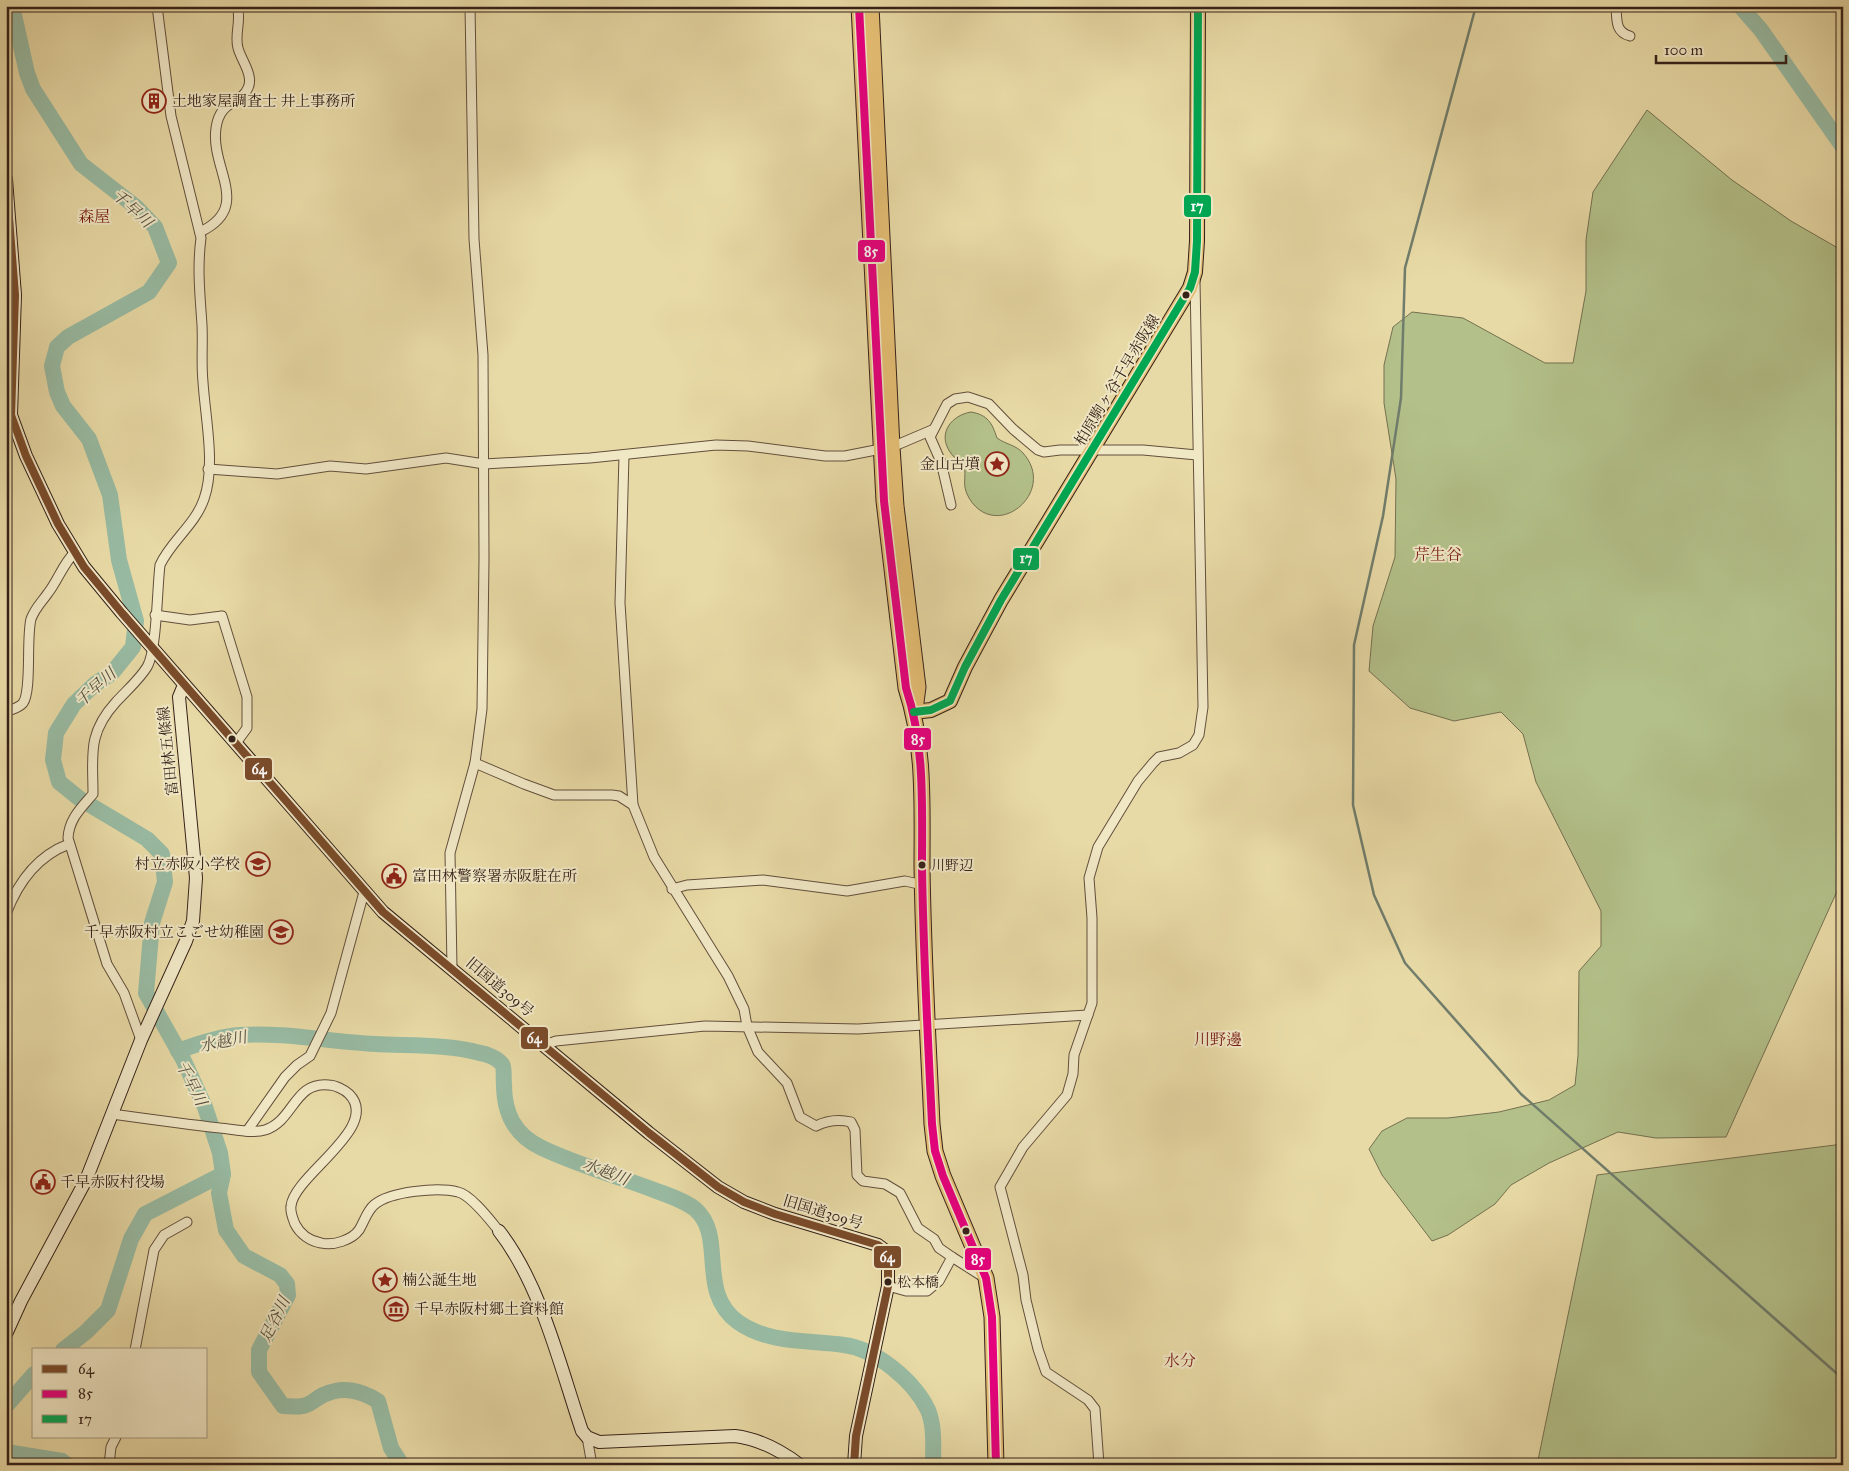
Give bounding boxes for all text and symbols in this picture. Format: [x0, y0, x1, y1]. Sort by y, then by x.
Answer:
scale bar [1656, 32, 1786, 64]
text: 100 m [1664, 41, 1704, 59]
building icon: 土地家屋調査士 井上事務所 [141, 88, 167, 114]
place label: 土地家屋調査士 井上事務所 [172, 92, 355, 110]
water label: 千早川 [109, 185, 158, 233]
line badge: 17 [1183, 194, 1212, 218]
text: 17 [1190, 198, 1204, 215]
district label: 森屋 [78, 207, 110, 226]
line badge: 85 [857, 239, 886, 263]
text: 85 [864, 243, 878, 260]
unlabelled marker [1181, 290, 1191, 300]
street label: 柏原駒ヶ谷千早赤阪線 [1071, 311, 1163, 449]
place icon: 金山古墳 [984, 451, 1010, 477]
place label: 金山古墳 [920, 455, 980, 473]
district label: 芹生谷 [1414, 545, 1462, 564]
line badge: 17 [1012, 547, 1040, 571]
text: 17 [1019, 550, 1033, 567]
water label: 千早川 [71, 663, 121, 710]
street label: 富田林五條線 [154, 705, 182, 797]
line badge: 85 [903, 727, 932, 751]
text: 85 [911, 731, 925, 748]
unlabelled marker [227, 734, 237, 744]
line badge: 64 [244, 757, 273, 781]
text: 64 [252, 761, 268, 779]
school or university icon: 村立赤阪小学校 [245, 851, 271, 877]
place label: 村立赤阪小学校 [135, 855, 240, 873]
place label: 川野辺 [931, 857, 973, 874]
marker: 川野辺 [917, 860, 927, 870]
public building icon: 富田林警察署赤阪駐在所 [381, 863, 407, 889]
place label: 富田林警察署赤阪駐在所 [412, 867, 577, 885]
school or university icon: 千早赤阪村立こごせ幼稚園 [268, 919, 294, 945]
place label: 千早赤阪村立こごせ幼稚園 [84, 923, 264, 941]
street label: 旧国道309号 [463, 953, 537, 1021]
line badge: 64 [520, 1026, 549, 1050]
water label: 水越川 [198, 1027, 251, 1056]
text: 64 [527, 1030, 543, 1048]
district label: 川野邊 [1194, 1030, 1242, 1049]
water label: 千早川 [172, 1058, 212, 1111]
water label: 水越川 [580, 1154, 633, 1190]
public building icon: 千早赤阪村役場 [30, 1169, 56, 1195]
place label: 千早赤阪村役場 [60, 1173, 165, 1191]
street label: 旧国道309号 [781, 1191, 865, 1233]
unlabelled marker [961, 1226, 971, 1236]
line badge: 64 [873, 1245, 902, 1269]
line badge: 85 [964, 1247, 992, 1271]
text: 64 [880, 1249, 896, 1267]
text: 85 [971, 1251, 985, 1268]
place icon: 楠公誕生地 [372, 1267, 398, 1293]
place label: 楠公誕生地 [402, 1271, 477, 1289]
place label: 松本橋 [897, 1274, 939, 1291]
marker: 松本橋 [883, 1277, 893, 1287]
water label: 足谷川 [255, 1292, 294, 1345]
museum icon: 千早赤阪村郷土資料館 [383, 1296, 409, 1322]
place label: 千早赤阪村郷土資料館 [414, 1300, 564, 1318]
legend [32, 1348, 208, 1438]
district label: 水分 [1164, 1351, 1196, 1370]
text: 64 [78, 1360, 95, 1378]
text: 85 [78, 1384, 93, 1402]
text: 17 [78, 1410, 92, 1428]

